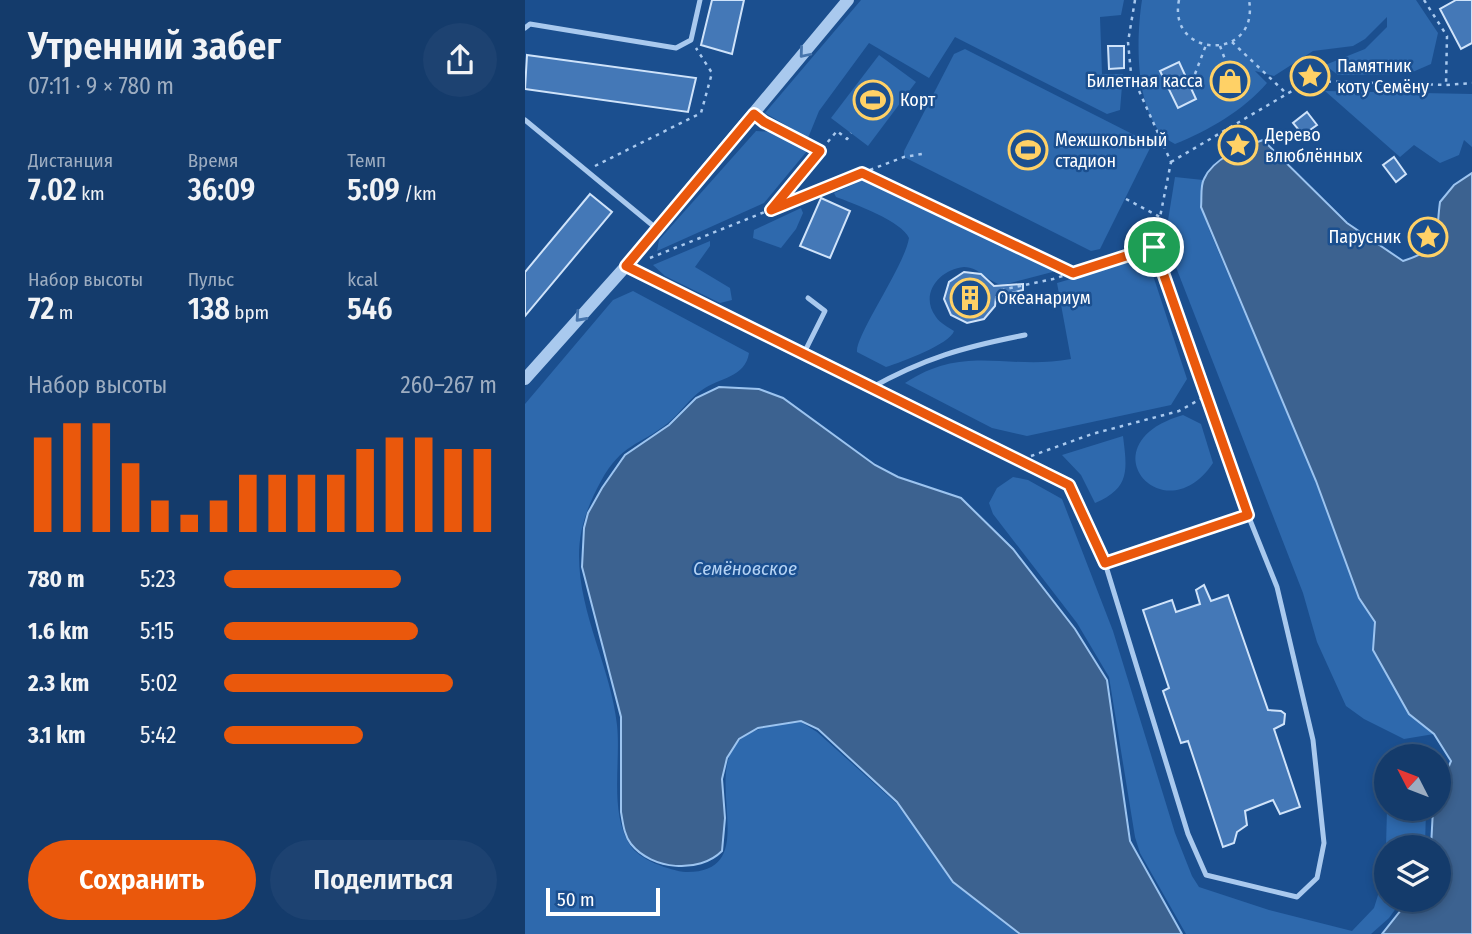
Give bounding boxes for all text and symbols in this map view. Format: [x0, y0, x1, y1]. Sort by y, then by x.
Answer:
text: Утренний забег [28, 23, 281, 69]
button: share [423, 23, 497, 97]
one-way arrow [800, 44, 812, 57]
place icon: Памятник коту Семёну [1289, 55, 1331, 97]
place label: Памятник коту Семёну [1337, 55, 1429, 98]
shop icon: Билетная касса [1209, 60, 1251, 102]
place label: Билетная касса [1087, 70, 1203, 92]
text: 07:11 · 9 × 780 m [28, 72, 174, 100]
sports icon: Корт [852, 79, 894, 121]
place label: Корт [900, 89, 936, 111]
place icon: Дерево влюблённых [1217, 124, 1259, 166]
place label: Дерево влюблённых [1264, 124, 1362, 167]
sports icon: Межшкольный стадион [1007, 129, 1049, 171]
place label: Межшкольный стадион [1055, 129, 1167, 172]
text: Дистанция [28, 149, 113, 172]
text: Время [188, 149, 239, 172]
text: Темп [347, 149, 386, 172]
text: 7.02 [28, 172, 77, 208]
text: 36:09 [188, 172, 255, 208]
text: 5:09 [347, 172, 400, 208]
text: km [77, 182, 105, 205]
text: /km [400, 182, 437, 205]
place icon: Парусник [1407, 216, 1449, 258]
pin [1124, 217, 1184, 277]
place label: Парусник [1328, 226, 1402, 248]
icon: arrive [1135, 228, 1173, 266]
text: Набор высоты [28, 268, 143, 291]
text: Пульс [188, 268, 234, 291]
text: kcal [347, 268, 378, 291]
building icon: Океанариум [949, 277, 991, 319]
place label: Океанариум [997, 287, 1091, 309]
text: 72 [28, 291, 54, 327]
text: 138 [188, 291, 230, 327]
text: 546 [347, 291, 393, 327]
text: m [54, 301, 73, 324]
text: bpm [230, 301, 269, 324]
one-way arrow [576, 309, 589, 322]
text: Набор высоты [28, 371, 167, 399]
text: 260–267 m [400, 371, 497, 399]
water label: Семёновское [693, 557, 797, 580]
text: 780 m [28, 565, 85, 593]
text: 5:23 [140, 565, 176, 593]
text: 1.6 km [28, 617, 89, 645]
text: 5:15 [140, 617, 174, 645]
text: 2.3 km [28, 669, 89, 697]
text: 5:02 [140, 669, 177, 697]
text: 3.1 km [28, 721, 86, 749]
text: 5:42 [140, 721, 176, 749]
north arrow [1374, 744, 1451, 821]
map controls [1374, 744, 1451, 912]
button: layers [1374, 835, 1451, 912]
button: Сохранить [28, 840, 256, 920]
button: Поделиться [270, 840, 497, 920]
scale bar [546, 885, 660, 917]
text: 50 m [557, 888, 595, 911]

